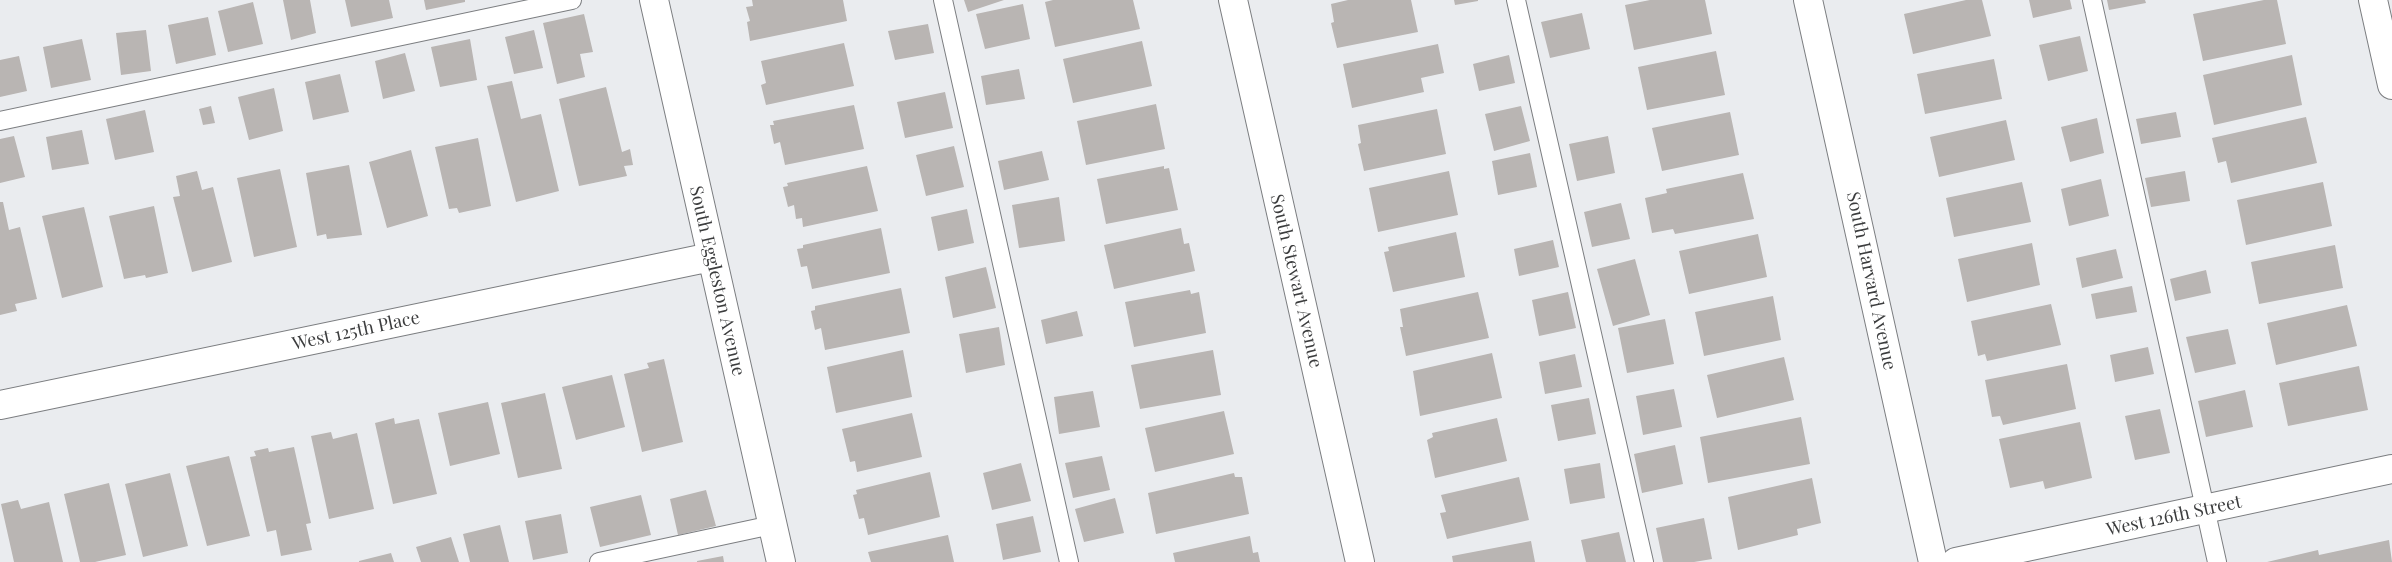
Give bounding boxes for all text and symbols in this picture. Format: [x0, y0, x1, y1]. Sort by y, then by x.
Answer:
street label: South Eggleston Avenue [685, 184, 749, 378]
street label: South Harvard Avenue [1842, 190, 1900, 372]
street label: South Stewart Avenue [1266, 192, 1326, 370]
street label: West 125th Place [290, 307, 422, 355]
street label: West 126th Street [2105, 491, 2243, 541]

